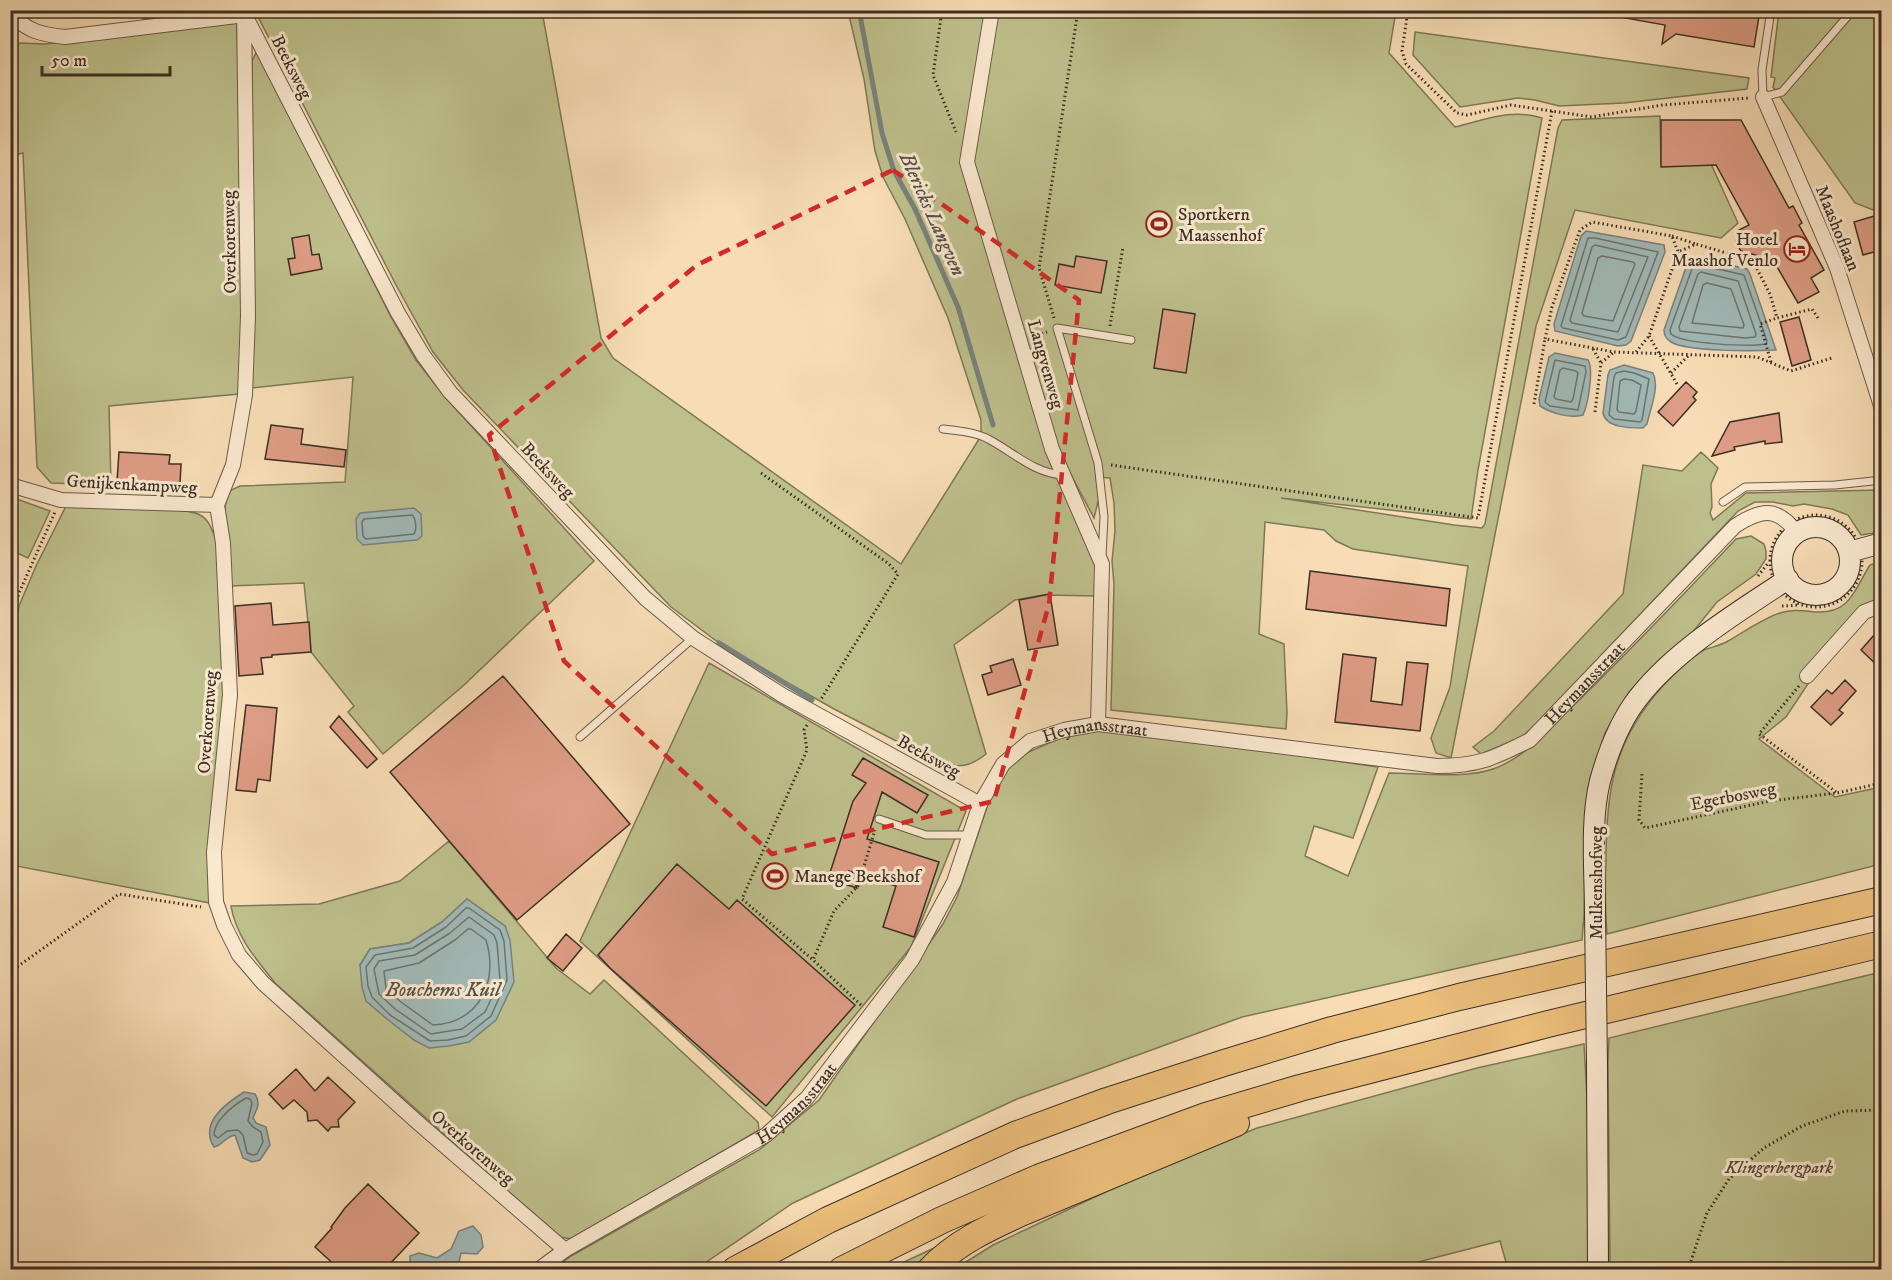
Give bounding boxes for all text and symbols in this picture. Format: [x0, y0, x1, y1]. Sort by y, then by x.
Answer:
street label: Beeksweg [266, 32, 317, 103]
scale bar [42, 39, 170, 77]
text: 50 m [51, 50, 87, 72]
water label: Blericks Langven [893, 148, 970, 280]
street label: Maashoflaan [1810, 182, 1864, 275]
street label: Overkorenweg [218, 190, 242, 294]
place label: Sportkern Maassenhof [1178, 204, 1266, 247]
sports icon: Sportkern Maassenhof [1144, 209, 1174, 239]
place label: Hotel Maashof Venlo [1671, 229, 1779, 272]
hotel icon: Hotel Maashof Venlo [1782, 234, 1812, 264]
street label: Langvenweg [1022, 317, 1068, 412]
street label: Beeksweg [516, 438, 579, 504]
street label: Genijkenkampweg [66, 471, 198, 499]
street label: Heymansstraat [1540, 637, 1631, 730]
street label: Overkorenweg [193, 670, 223, 774]
street label: Heymansstraat [1040, 713, 1149, 748]
street label: Beeksweg [893, 731, 964, 783]
street label: Egerbosweg [1689, 778, 1778, 816]
street label: Mulkenshofweg [1586, 826, 1608, 940]
sports icon: Manege Beekshof [760, 861, 790, 891]
place label: Manege Beekshof [794, 866, 923, 888]
water label: Bouchems Kuil [385, 978, 502, 1003]
street label: Heymansstraat [753, 1058, 842, 1150]
street label: Overkorenweg [426, 1106, 519, 1190]
park label: Klingerbergpark [1724, 1157, 1834, 1179]

